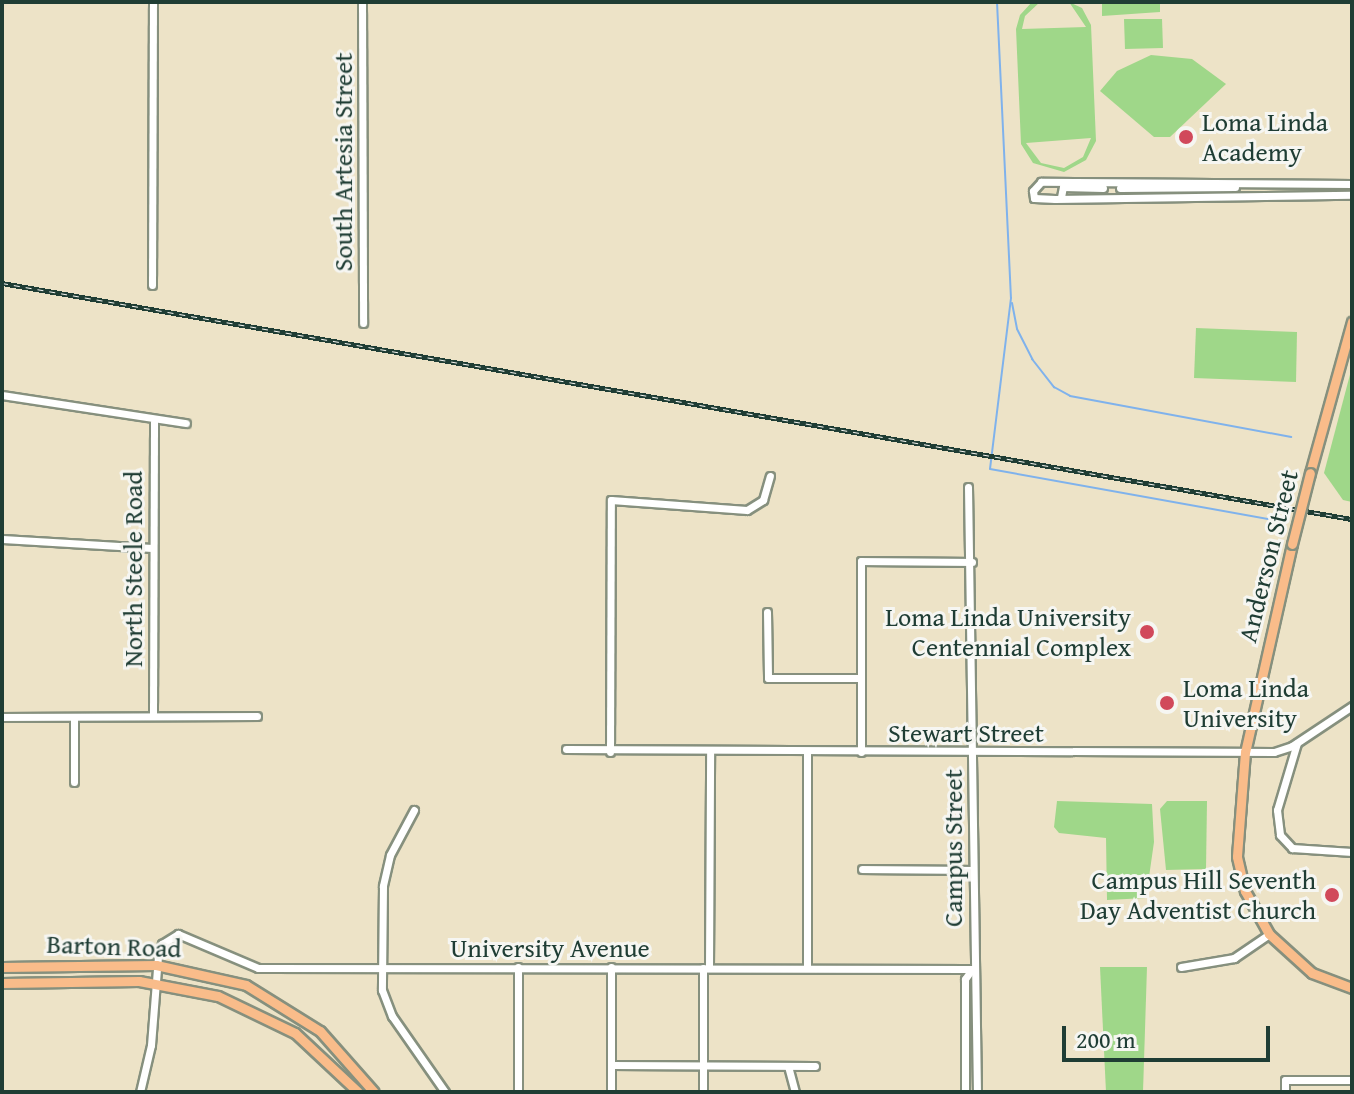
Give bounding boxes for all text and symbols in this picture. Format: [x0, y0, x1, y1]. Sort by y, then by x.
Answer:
street label: South Artesia Street [327, 53, 359, 271]
place label: Loma Linda Academy [1202, 106, 1328, 168]
marker: Loma Linda Academy [1177, 128, 1195, 146]
street label: Anderson Street [1231, 466, 1305, 646]
street label: North Steele Road [117, 471, 149, 667]
place label: Loma Linda University Centennial Complex [885, 601, 1131, 662]
marker: Loma Linda University Centennial Complex [1138, 623, 1156, 641]
place label: Loma Linda University [1183, 672, 1309, 734]
marker: Loma Linda University [1158, 694, 1176, 712]
street label: Stewart Street [888, 717, 1044, 749]
street label: Campus Street [937, 769, 969, 927]
place label: Campus Hill Seventh Day Adventist Church [1080, 864, 1316, 926]
marker: Campus Hill Seventh Day Adventist Church [1323, 886, 1341, 904]
street label: Barton Road [46, 928, 182, 964]
street label: University Avenue [450, 932, 650, 964]
scale bar [1066, 1010, 1274, 1060]
text: 200 m [1076, 1022, 1136, 1057]

